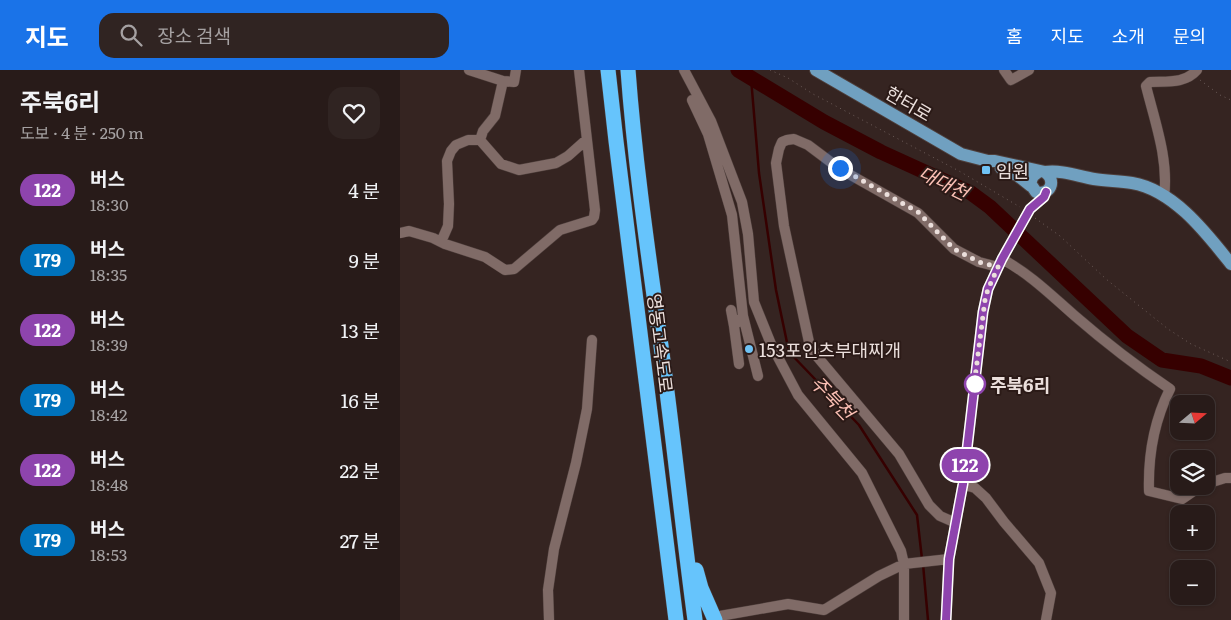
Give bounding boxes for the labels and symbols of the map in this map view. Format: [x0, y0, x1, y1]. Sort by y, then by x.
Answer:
street label: 한터로 [881, 79, 937, 127]
your location [828, 156, 853, 181]
place label: 임원 [996, 157, 1029, 184]
water label: 대대천 [914, 158, 975, 207]
marker: 임원 [980, 164, 992, 176]
street label: 영동고속도로 [642, 292, 680, 394]
place label: 153포인츠부대찌개 [759, 336, 901, 363]
marker: 153포인츠부대찌개 [743, 343, 755, 355]
water label: 주북천 [805, 368, 862, 427]
place label: 주북6리 [990, 371, 1050, 398]
marker: 주북6리 [964, 373, 986, 395]
north arrow [1170, 395, 1215, 440]
line badge: 122 [936, 449, 994, 481]

